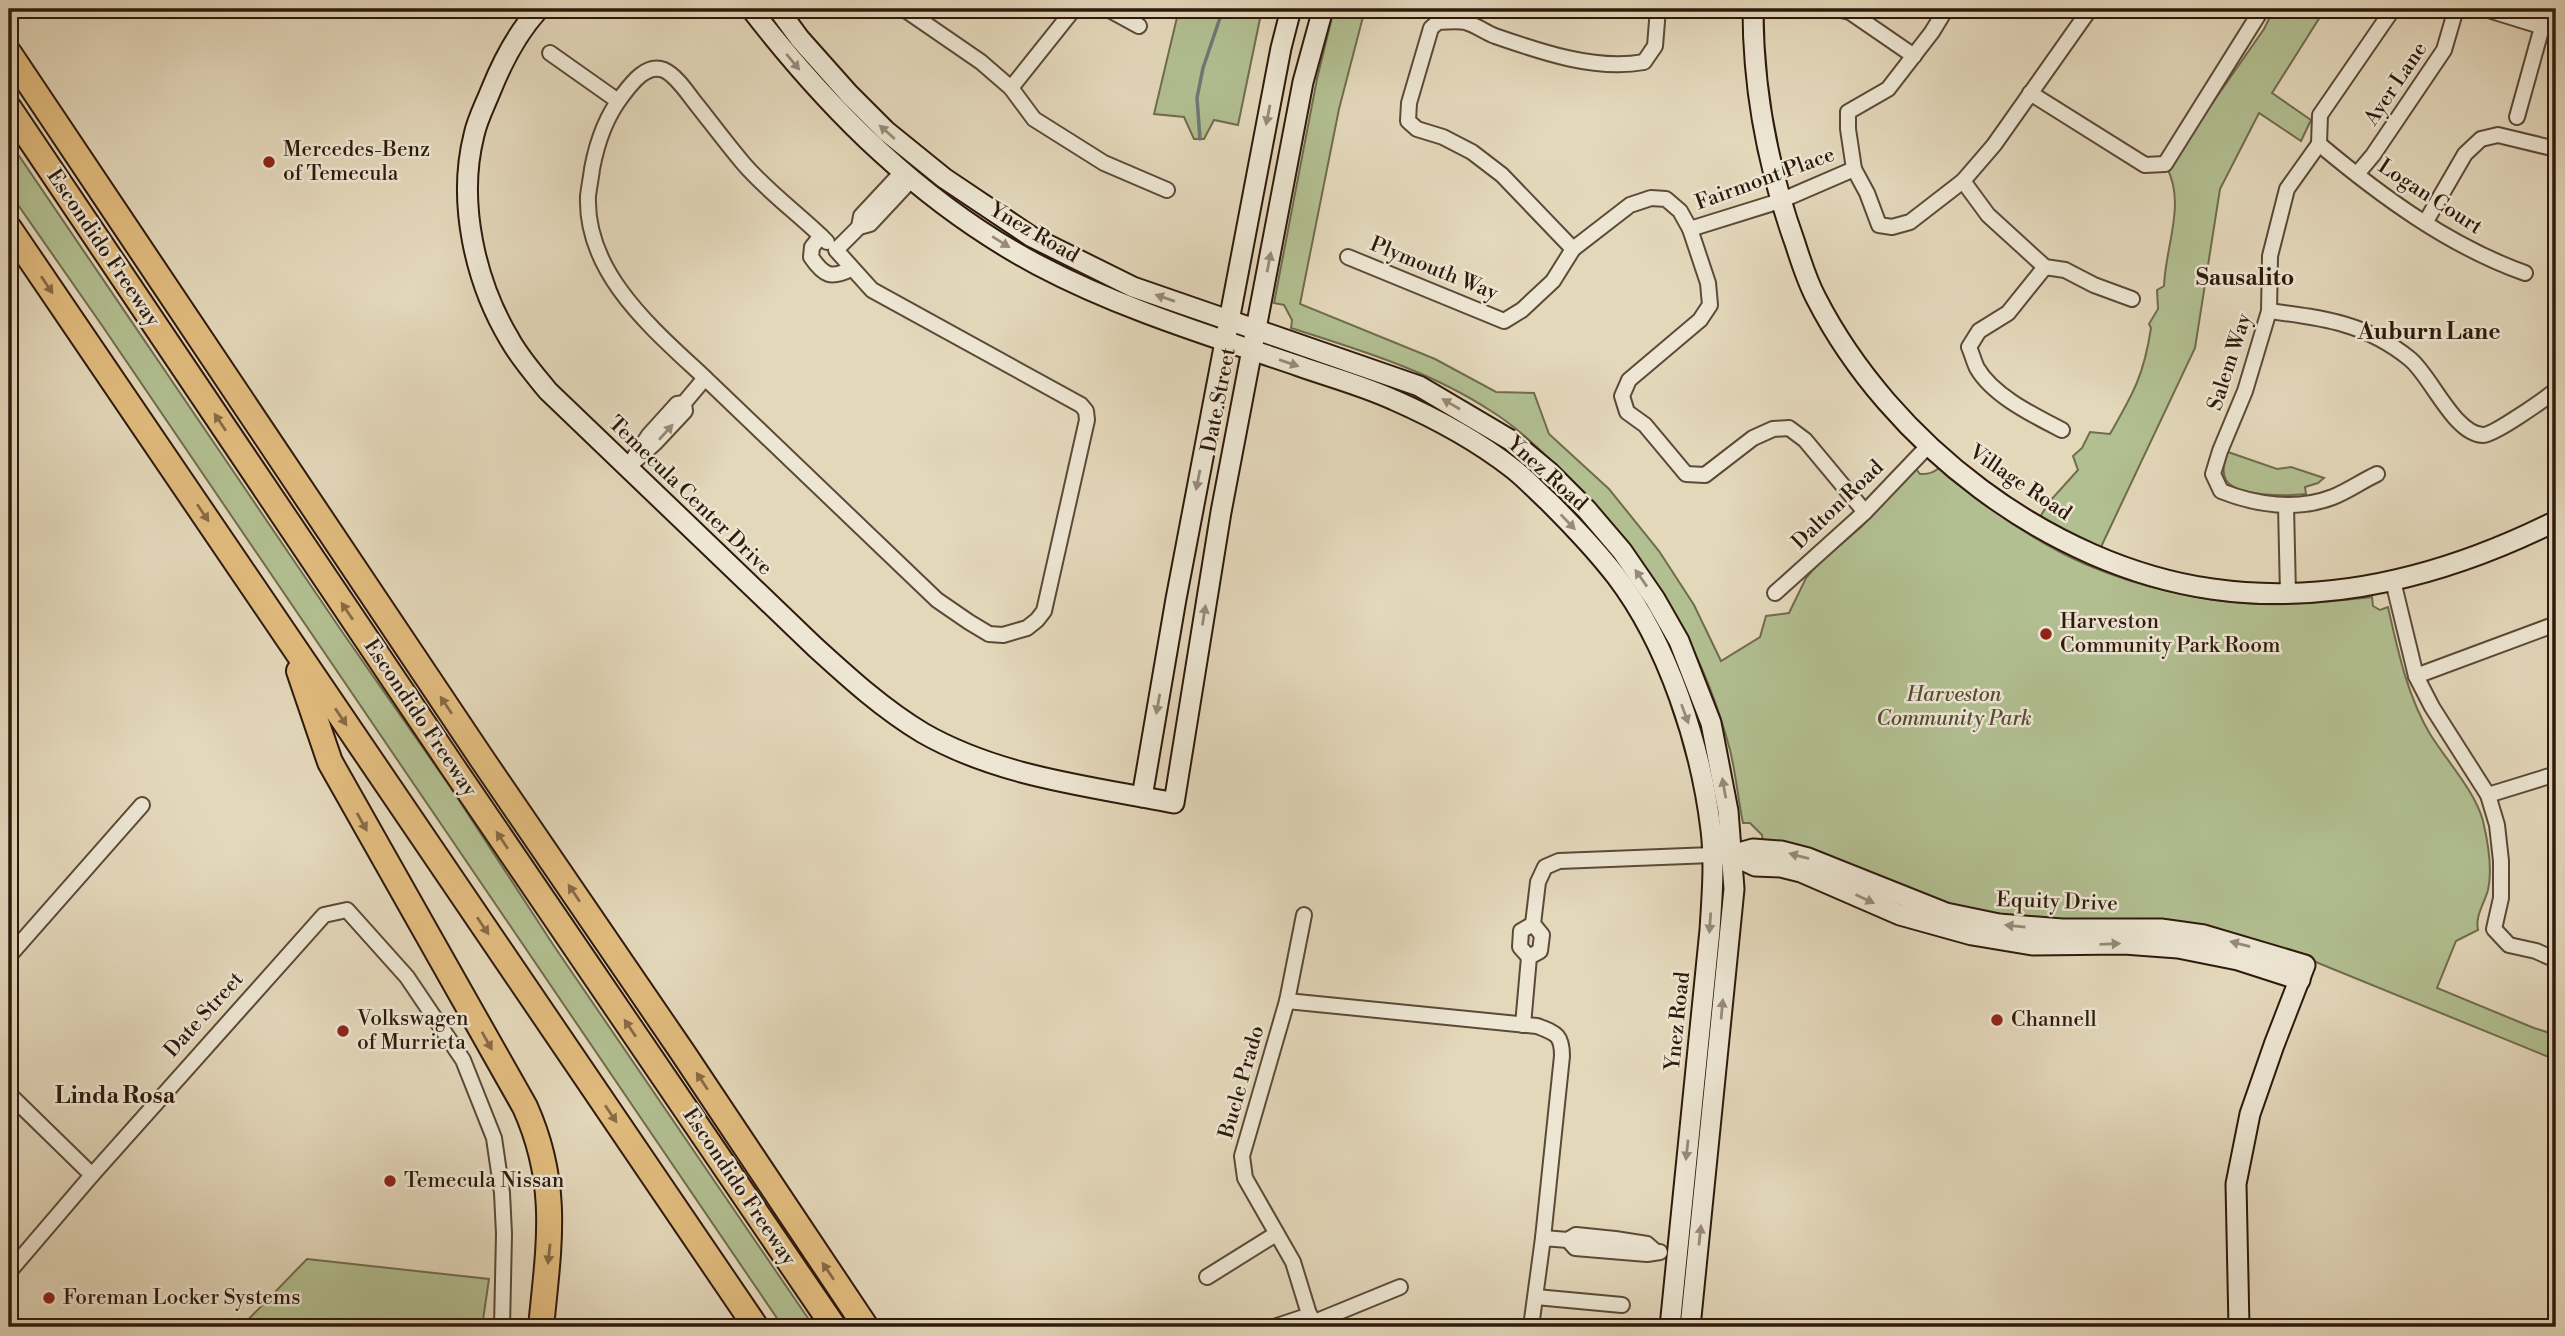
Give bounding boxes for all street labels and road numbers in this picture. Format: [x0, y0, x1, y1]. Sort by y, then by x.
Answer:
street label: Ayer Lane [2358, 37, 2433, 131]
street label: Fairmont Place [1692, 142, 1838, 216]
street label: Logan Court [2373, 154, 2488, 241]
street label: Escondido Freeway [41, 164, 166, 332]
street label: Ynez Road [984, 196, 1084, 269]
street label: Plymouth Way [1366, 231, 1503, 307]
street label: Salem Way [2202, 309, 2258, 414]
street label: Date Street [1196, 345, 1242, 455]
street label: Temecula Center Drive [602, 411, 778, 581]
street label: Ynez Road [1501, 430, 1593, 517]
street label: Village Road [1963, 439, 2076, 527]
street label: Dalton Road [1787, 455, 1889, 555]
street label: Escondido Freeway [358, 634, 483, 802]
street label: Equity Drive [1996, 887, 2118, 917]
street label: Date Street [159, 966, 250, 1063]
street label: Ynez Road [1660, 970, 1696, 1073]
street label: Bucle Prado [1213, 1023, 1270, 1142]
street label: Escondido Freeway [677, 1103, 802, 1271]

